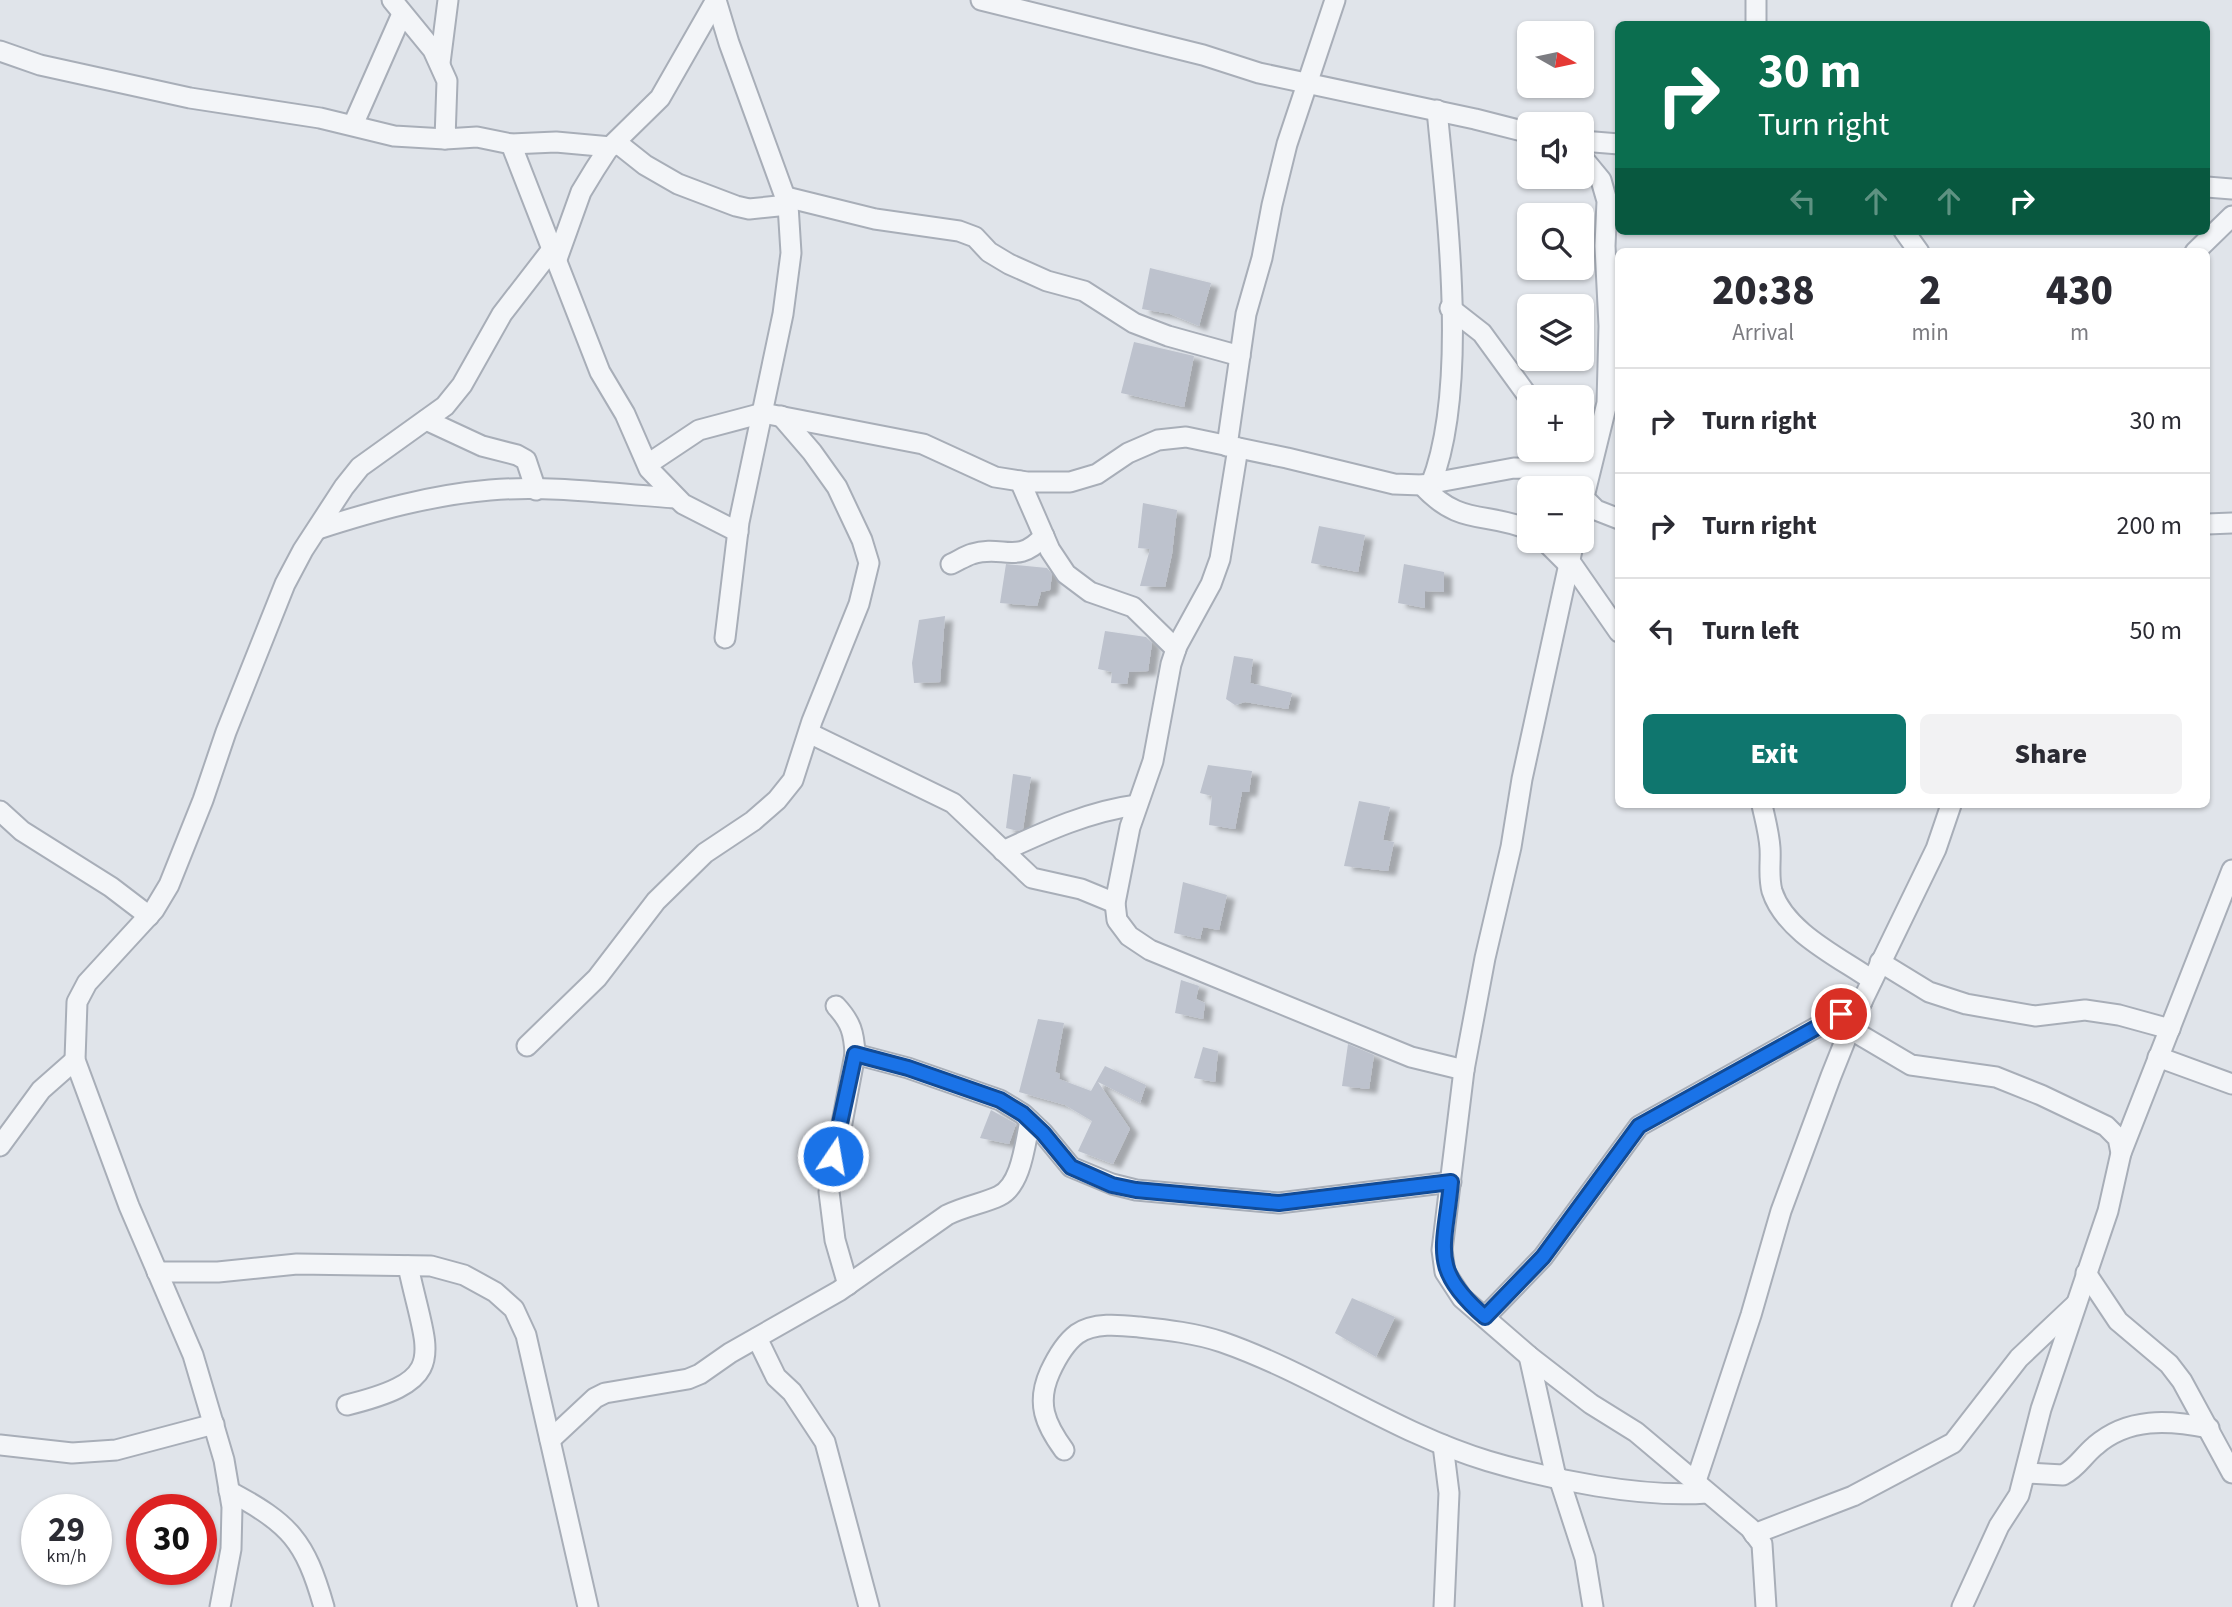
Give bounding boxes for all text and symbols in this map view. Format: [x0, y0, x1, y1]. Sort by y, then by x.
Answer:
north arrow [1517, 21, 1594, 98]
map controls [1517, 21, 1594, 553]
text: 30 m [1758, 37, 1862, 107]
icon: right [1643, 49, 1734, 140]
text: Turn right [1758, 102, 1889, 148]
button: sound [1517, 112, 1594, 189]
icon: left [1784, 182, 1822, 220]
icon: ahead [1857, 182, 1895, 220]
icon: ahead [1930, 182, 1968, 220]
icon: right [2003, 182, 2041, 220]
button: search [1517, 203, 1594, 280]
text: 20:38 [1712, 261, 1815, 321]
text: 2 [1919, 261, 1941, 321]
text: 430 [2046, 261, 2113, 321]
button: layers [1517, 294, 1594, 371]
text: Arrival [1732, 316, 1794, 349]
text: min [1912, 316, 1949, 349]
text: m [2070, 316, 2089, 349]
button: + [1517, 385, 1594, 462]
icon: right [1643, 402, 1681, 440]
text: Turn right [1702, 402, 1817, 439]
text: 30 m [2129, 402, 2182, 439]
button: − [1517, 476, 1594, 553]
icon: right [1643, 507, 1681, 545]
text: Turn right [1702, 507, 1817, 544]
text: 200 m [2116, 507, 2182, 544]
icon: left [1643, 612, 1681, 650]
text: Turn left [1702, 612, 1799, 649]
text: 50 m [2129, 612, 2182, 649]
button: Exit [1643, 714, 1906, 794]
button: Share [1920, 714, 2182, 794]
pin [1811, 984, 1871, 1044]
icon: arrive [1822, 995, 1860, 1033]
position arrow [796, 1119, 870, 1193]
speed limit sign: 30 [126, 1494, 217, 1585]
text: 29 [48, 1505, 85, 1555]
text: km/h [47, 1544, 86, 1569]

